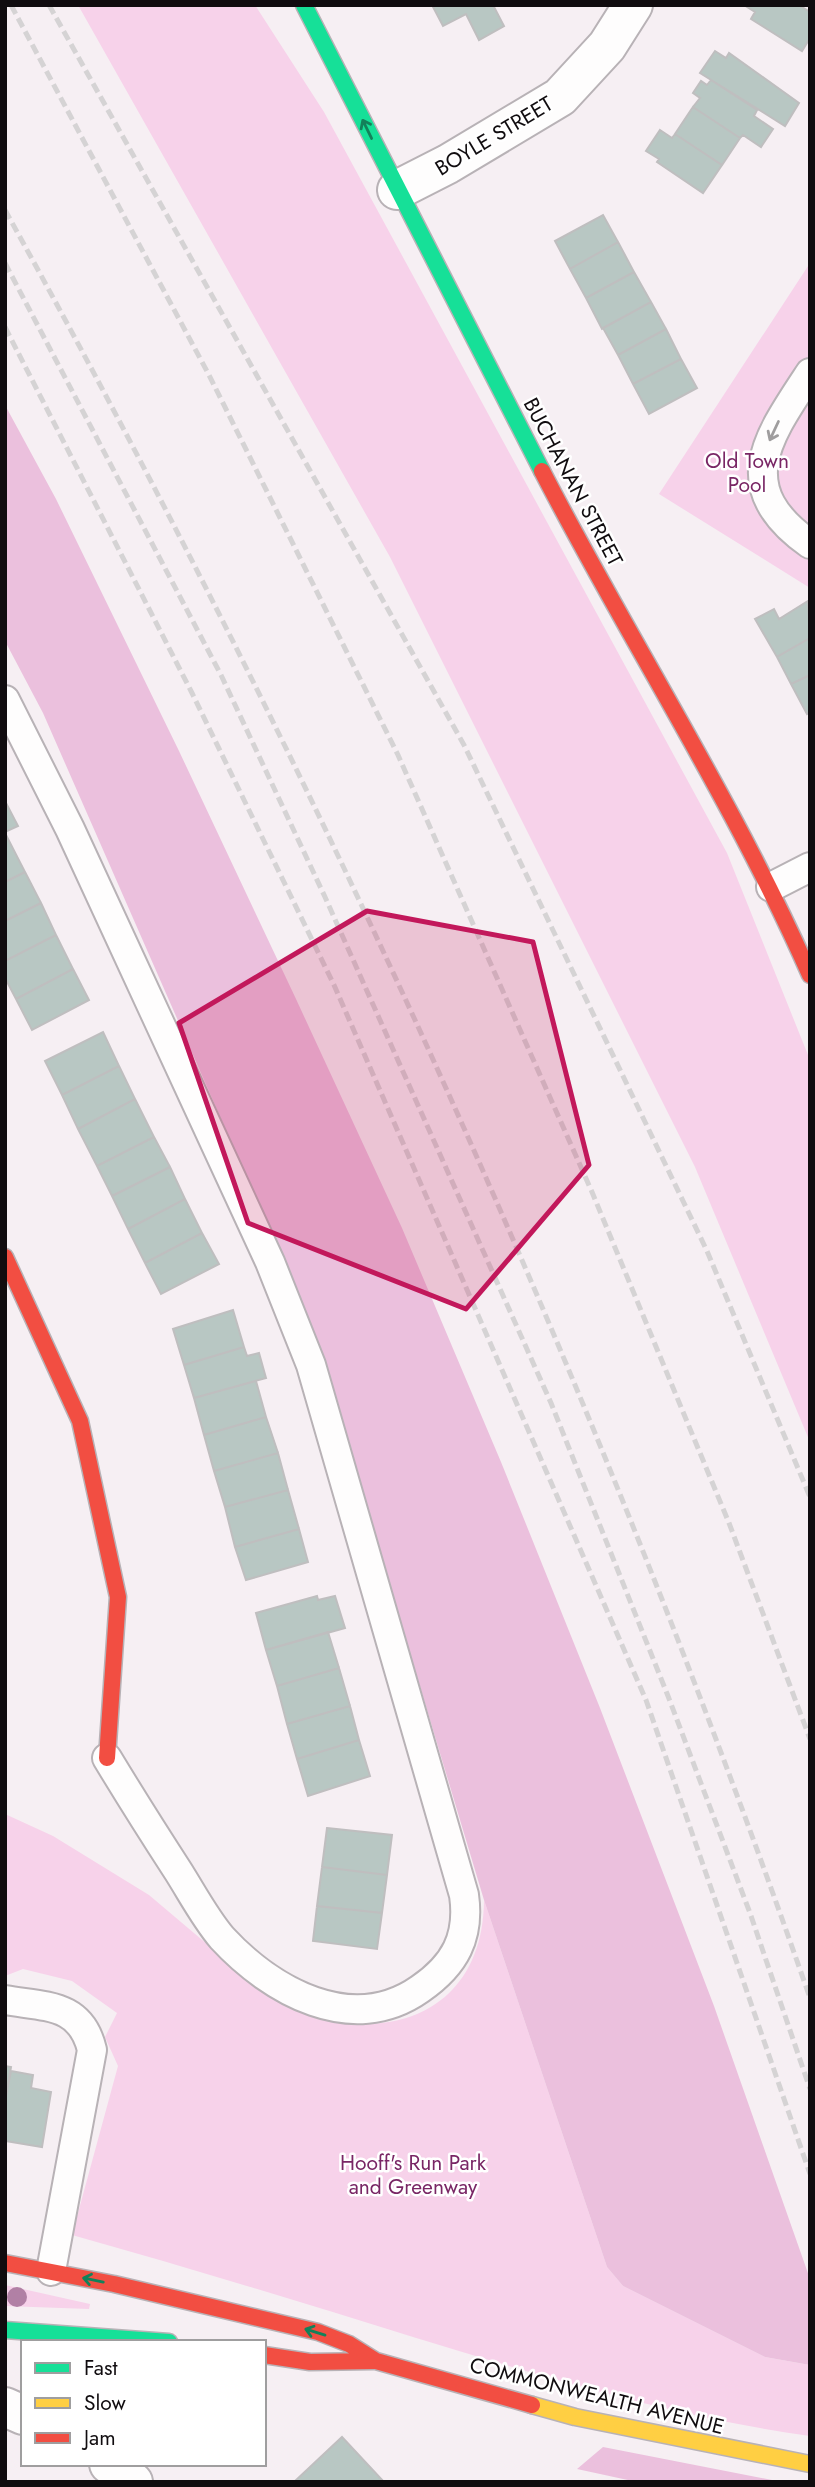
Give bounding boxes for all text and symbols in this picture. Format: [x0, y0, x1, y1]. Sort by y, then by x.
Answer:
street label: BOYLE STREET [429, 89, 559, 183]
one-way arrow [360, 119, 374, 140]
street label: BUCHANAN STREET [516, 393, 630, 572]
one-way arrow [766, 420, 779, 441]
park label: Old Town Pool [705, 446, 789, 500]
park label: Hooff's Run Park and Greenway [340, 2148, 487, 2202]
one-way arrow [82, 2272, 105, 2286]
one-way arrow [304, 2324, 326, 2337]
legend [21, 2340, 266, 2466]
street label: COMMONWEALTH AVENUE [467, 2350, 727, 2442]
text: Fast [84, 2353, 117, 2383]
text: Slow [84, 2388, 126, 2418]
text: Jam [81, 2423, 116, 2453]

